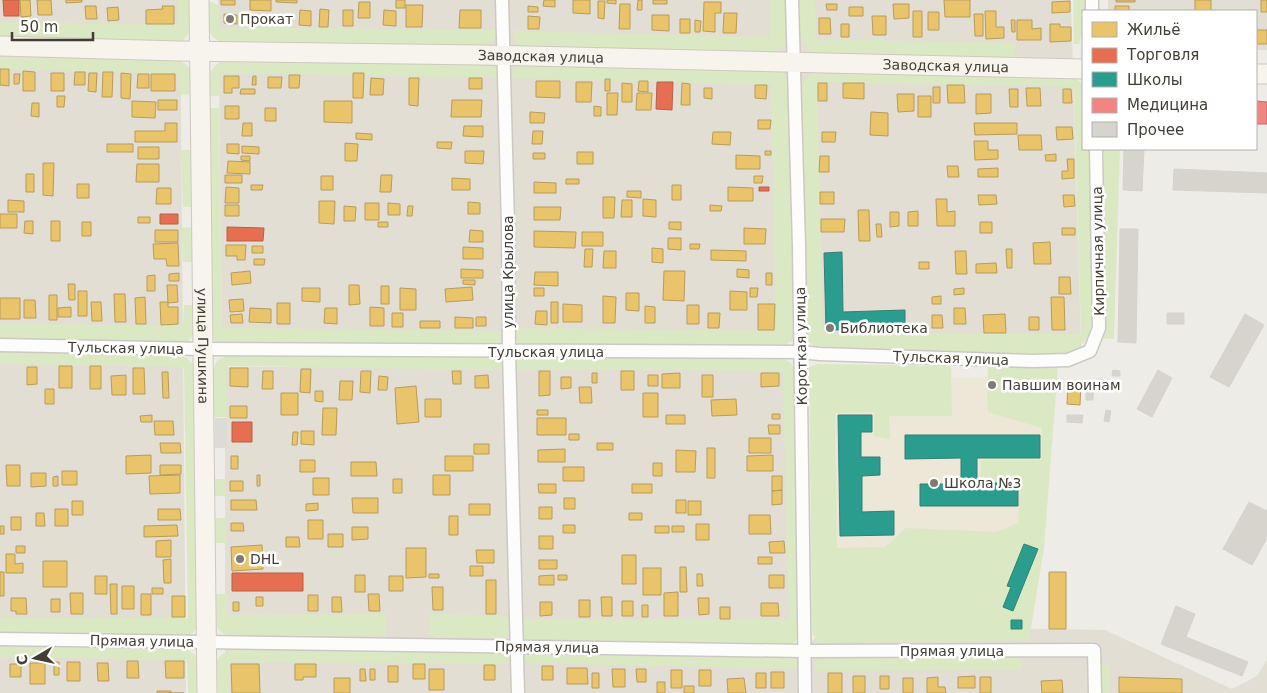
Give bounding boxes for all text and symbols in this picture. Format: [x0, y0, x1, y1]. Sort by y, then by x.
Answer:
scale bar [12, 10, 94, 42]
legend [1082, 10, 1257, 150]
place label: Прокат [240, 11, 293, 27]
marker: Прокат [224, 13, 236, 25]
text: 50 m [20, 18, 58, 36]
text: Жильё [1127, 21, 1181, 39]
text: Торговля [1126, 46, 1199, 64]
street label: Заводская улица [478, 47, 604, 66]
street label: Заводская улица [882, 56, 1009, 75]
text: Школы [1127, 71, 1183, 89]
text: Медицина [1127, 96, 1208, 114]
text: Прочее [1127, 121, 1184, 139]
street label: Кирпичная улица [1089, 186, 1107, 316]
street label: улица Крылова [500, 215, 516, 329]
street label: Короткая улица [792, 287, 810, 405]
street label: улица Пушкина [194, 288, 212, 404]
place label: Библиотека [840, 320, 928, 336]
marker: Библиотека [824, 322, 836, 334]
street label: Тульская улица [67, 339, 184, 357]
street label: Тульская улица [487, 344, 604, 360]
street label: Тульская улица [892, 348, 1009, 368]
place label: Павшим воинам [1002, 377, 1121, 393]
marker: Павшим воинам [986, 379, 998, 391]
place label: Школа №3 [944, 475, 1021, 491]
marker: Школа №3 [928, 477, 940, 489]
place label: DHL [250, 551, 279, 567]
marker: DHL [234, 553, 246, 565]
street label: Прямая улица [90, 632, 194, 650]
north arrow [10, 633, 60, 683]
street label: Прямая улица [495, 638, 599, 656]
street label: Прямая улица [900, 643, 1004, 659]
text: С [13, 654, 31, 666]

